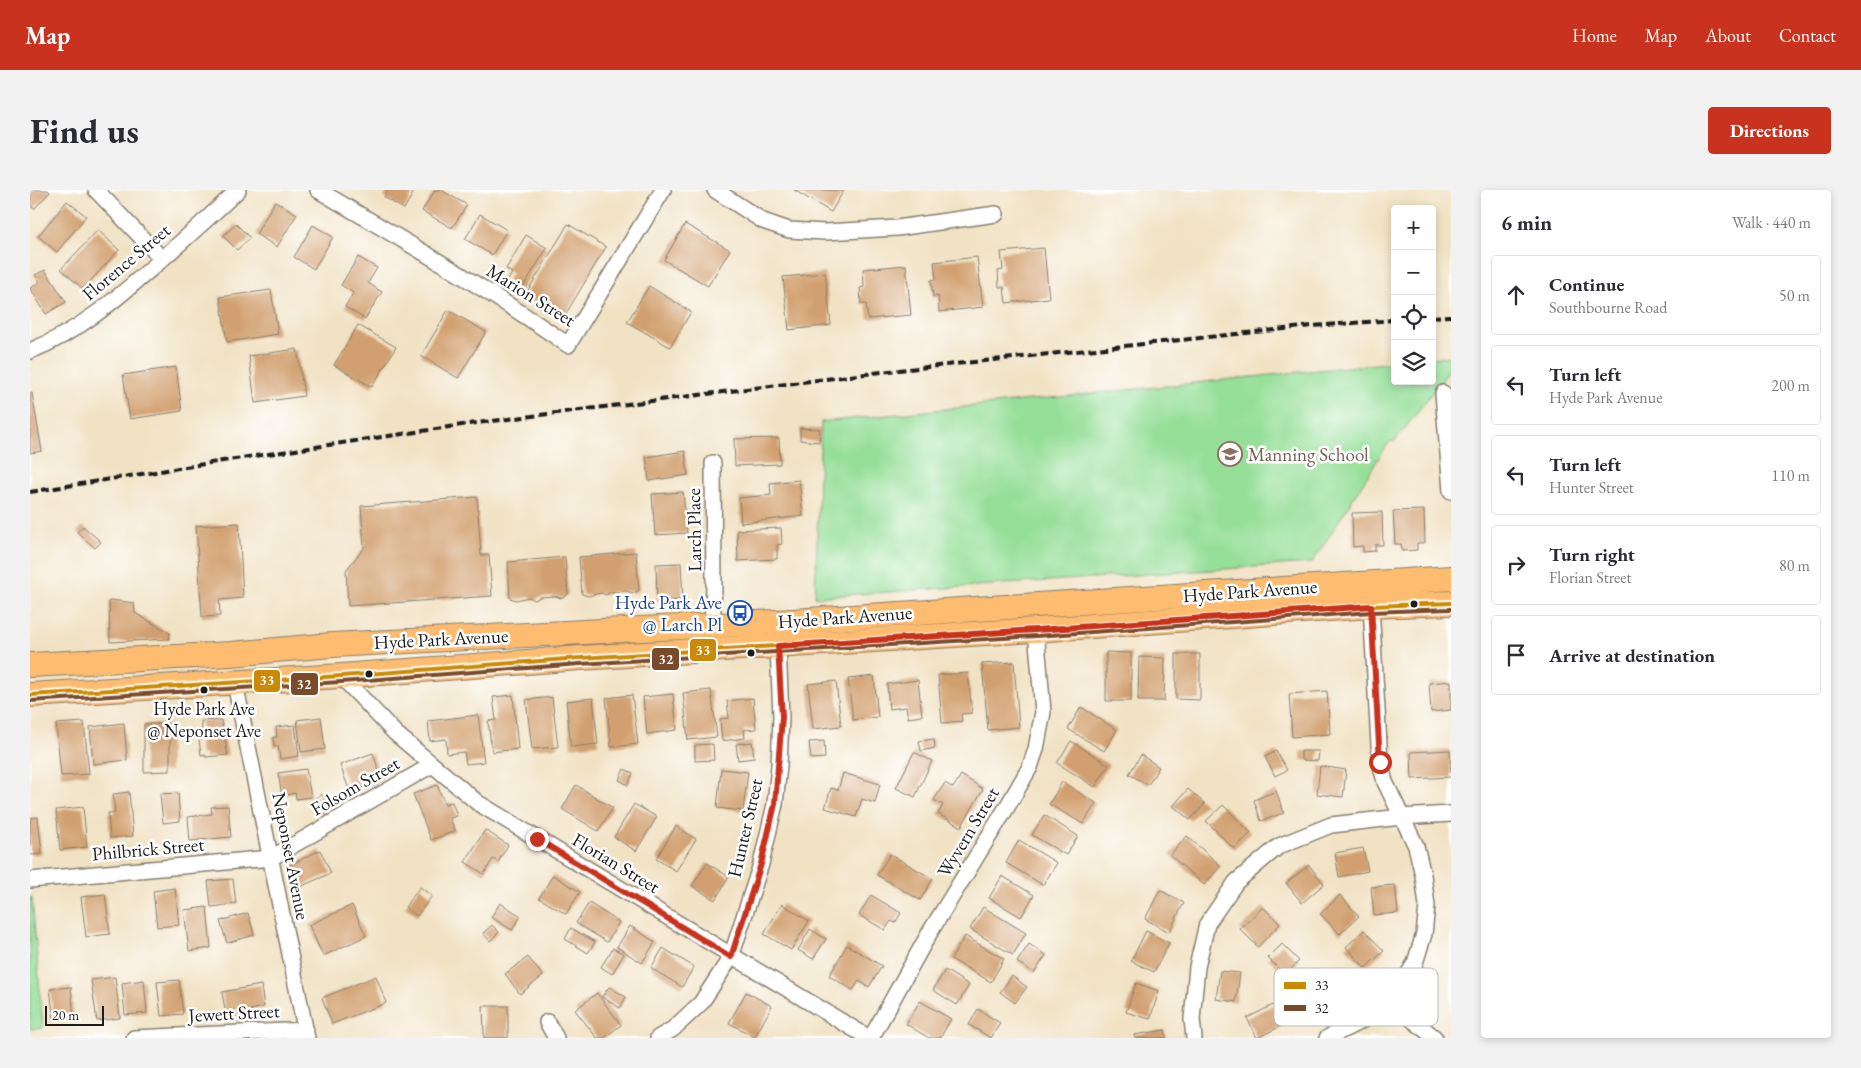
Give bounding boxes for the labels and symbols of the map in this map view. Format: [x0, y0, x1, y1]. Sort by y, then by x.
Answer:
street label: Florence Street [77, 218, 175, 306]
street label: Marion Street [482, 258, 580, 332]
school or university icon: Manning School [1217, 441, 1243, 467]
place label: Manning School [1248, 442, 1369, 467]
street label: Larch Place [681, 488, 707, 572]
street label: Hyde Park Avenue [1182, 574, 1318, 608]
place label: Hyde Park Ave @ Larch Pl [615, 590, 722, 637]
unlabelled marker [1409, 599, 1419, 609]
bus stop icon: Hyde Park Ave @ Larch Pl [727, 600, 753, 626]
street label: Hyde Park Avenue [777, 600, 913, 634]
street label: Hyde Park Avenue [373, 623, 509, 655]
line badge: 33 [689, 638, 717, 662]
text: 33 [696, 641, 710, 659]
line badge: 32 [651, 647, 680, 671]
unlabelled marker [746, 648, 756, 658]
text: 32 [659, 650, 674, 668]
line badge: 33 [253, 669, 281, 693]
unlabelled marker [364, 669, 374, 679]
text: 33 [260, 671, 274, 689]
line badge: 32 [290, 672, 319, 696]
text: 32 [297, 675, 312, 693]
marker: Hyde Park Ave @ Neponset Ave [199, 685, 209, 695]
place label: Hyde Park Ave @ Neponset Ave [147, 697, 261, 742]
street label: Folsom Street [306, 750, 404, 822]
route start [1369, 751, 1392, 774]
street label: Hunter Street [721, 776, 769, 880]
street label: Wyvern Street [931, 782, 1005, 882]
street label: Neponset Avenue [266, 790, 316, 922]
street label: Florian Street [568, 827, 664, 899]
route end [526, 828, 549, 851]
street label: Philbrick Street [91, 832, 205, 866]
legend [1274, 968, 1438, 1026]
text: 33 [1315, 976, 1329, 994]
street label: Jewett Street [186, 998, 280, 1028]
text: 32 [1315, 999, 1329, 1017]
scale bar [45, 1003, 104, 1026]

